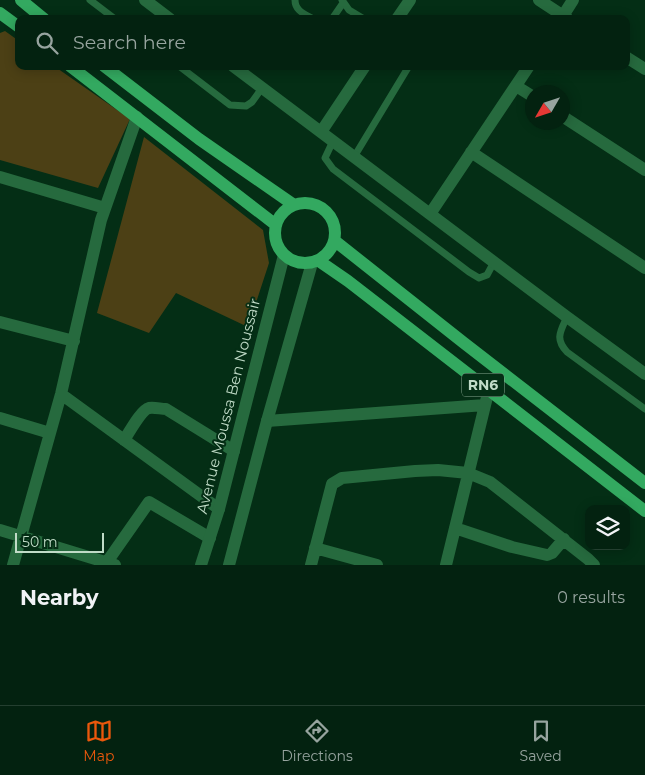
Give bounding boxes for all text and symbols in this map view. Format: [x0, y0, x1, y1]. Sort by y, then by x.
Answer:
search box [15, 15, 630, 70]
icon: search [33, 29, 61, 57]
text: Search here [73, 31, 186, 54]
north arrow [525, 85, 570, 130]
street label: Avenue Moussa Ben Noussair [192, 296, 264, 516]
road number: RN6 [462, 374, 504, 396]
map controls [585, 505, 630, 550]
button: layers [585, 505, 630, 550]
scale bar [15, 530, 104, 553]
text: 50 m [22, 533, 58, 551]
text: Nearby [20, 585, 99, 610]
text: 0 results [557, 588, 625, 607]
tab: Map [83, 717, 114, 765]
tab: Directions [281, 717, 353, 765]
tab: Saved [520, 717, 562, 765]

